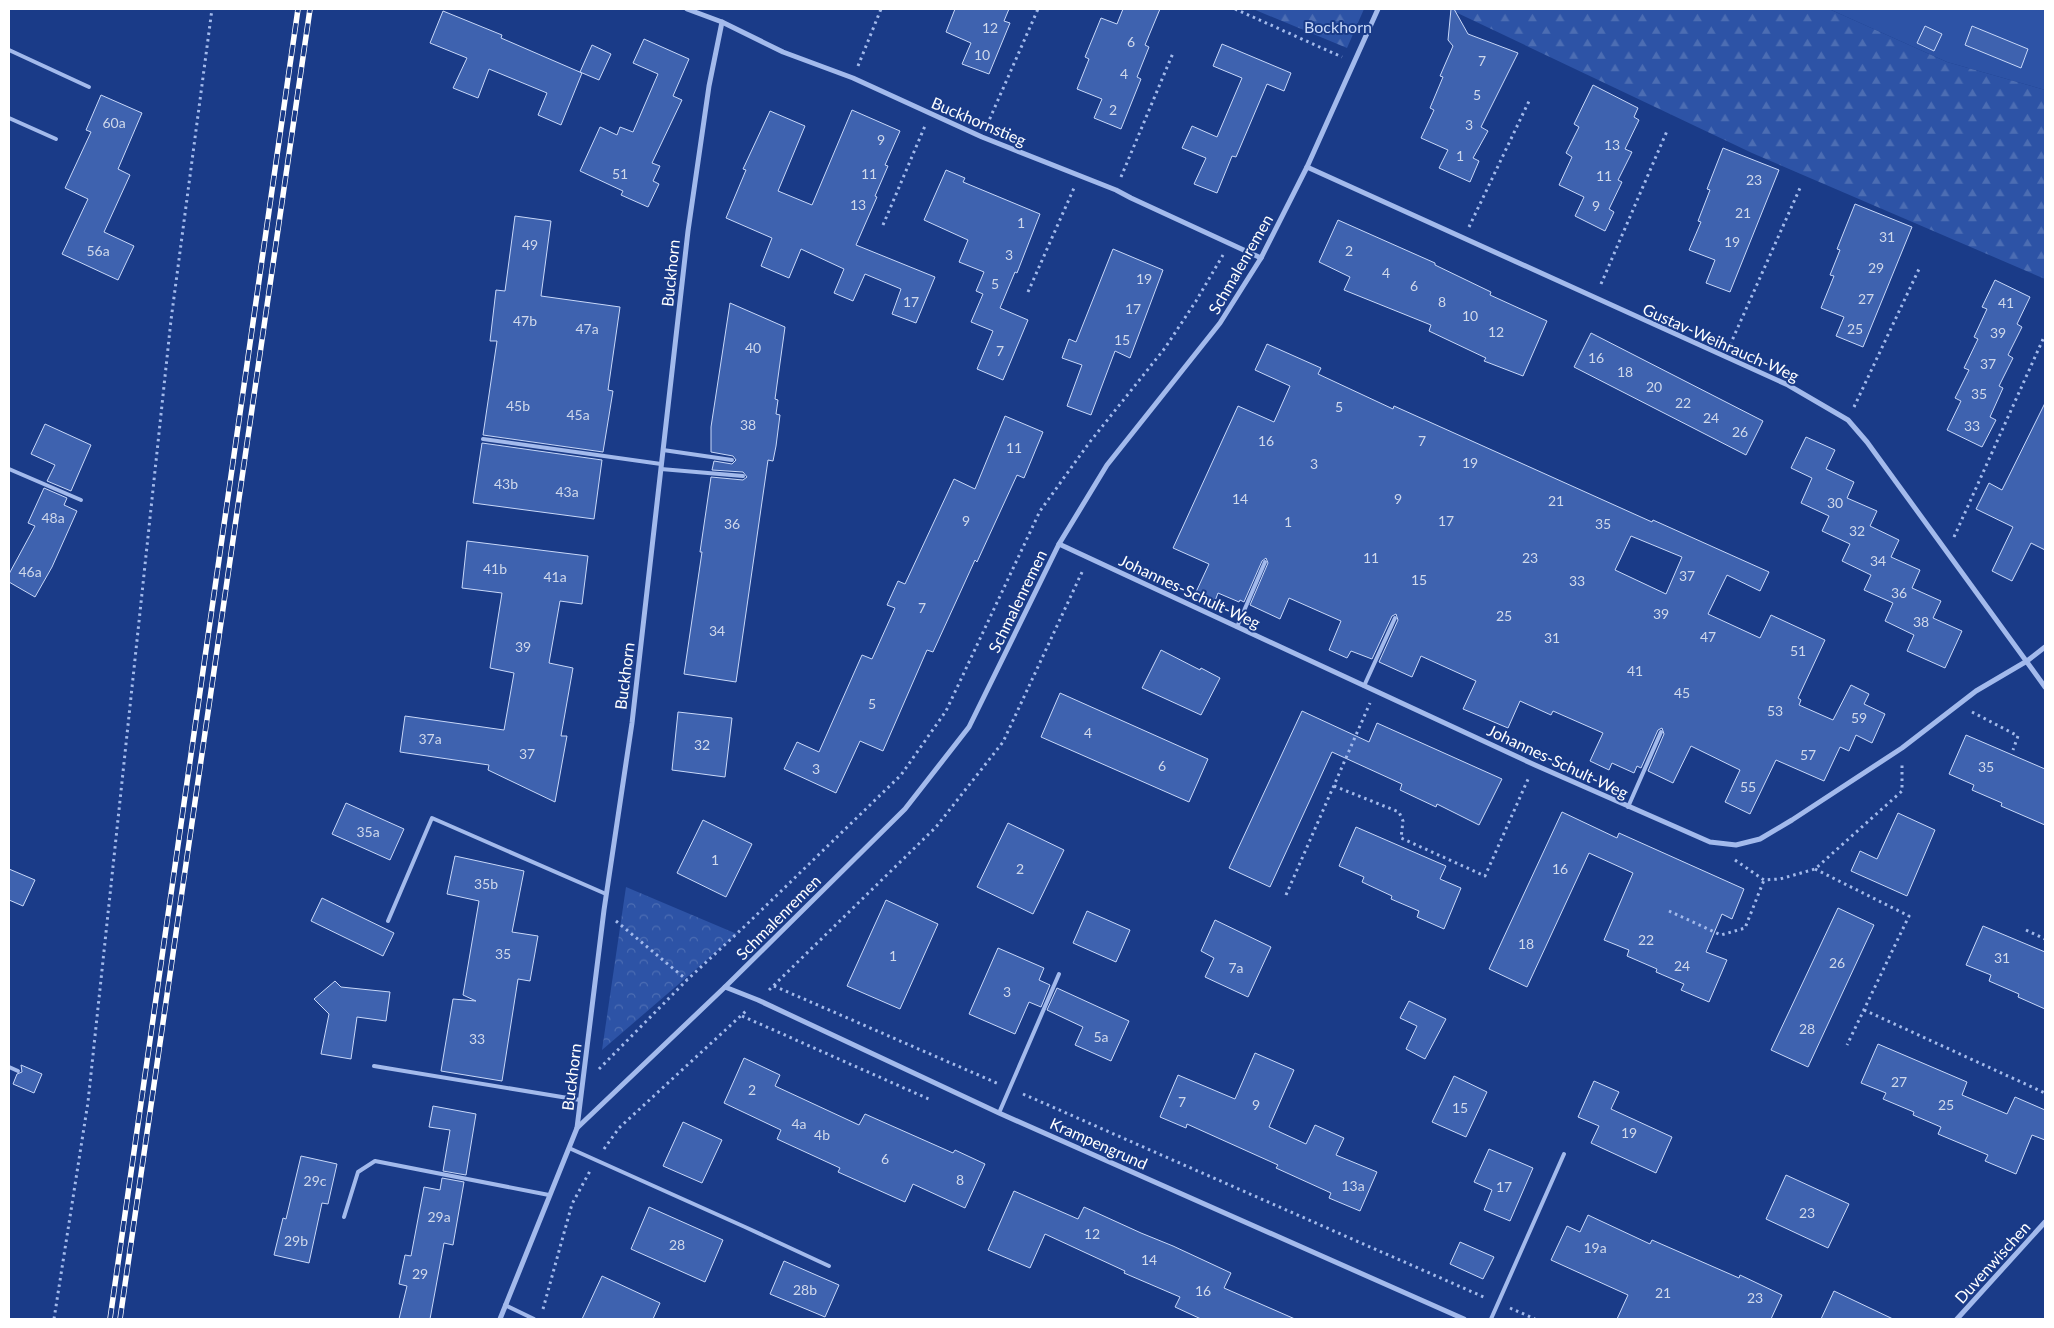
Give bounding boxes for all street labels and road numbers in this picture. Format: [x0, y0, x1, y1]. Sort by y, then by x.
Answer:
street label: Buckhornstieg [929, 92, 1029, 150]
street label: Schmalenremen [1204, 211, 1276, 317]
street label: Buckhorn [657, 238, 683, 308]
street label: Gustav-Weihrauch-Weg [1640, 299, 1802, 385]
street label: Schmalenremen [984, 547, 1050, 655]
street label: Johannes-Schult-Weg [1116, 550, 1264, 632]
street label: Buckhorn [610, 641, 638, 711]
street label: Johannes-Schult-Weg [1484, 720, 1632, 802]
street label: Schmalenremen [732, 871, 824, 963]
street label: Buckhorn [557, 1042, 585, 1112]
street label: Krampengrund [1047, 1113, 1151, 1173]
street label: Duvenwischen [1950, 1217, 2034, 1307]

